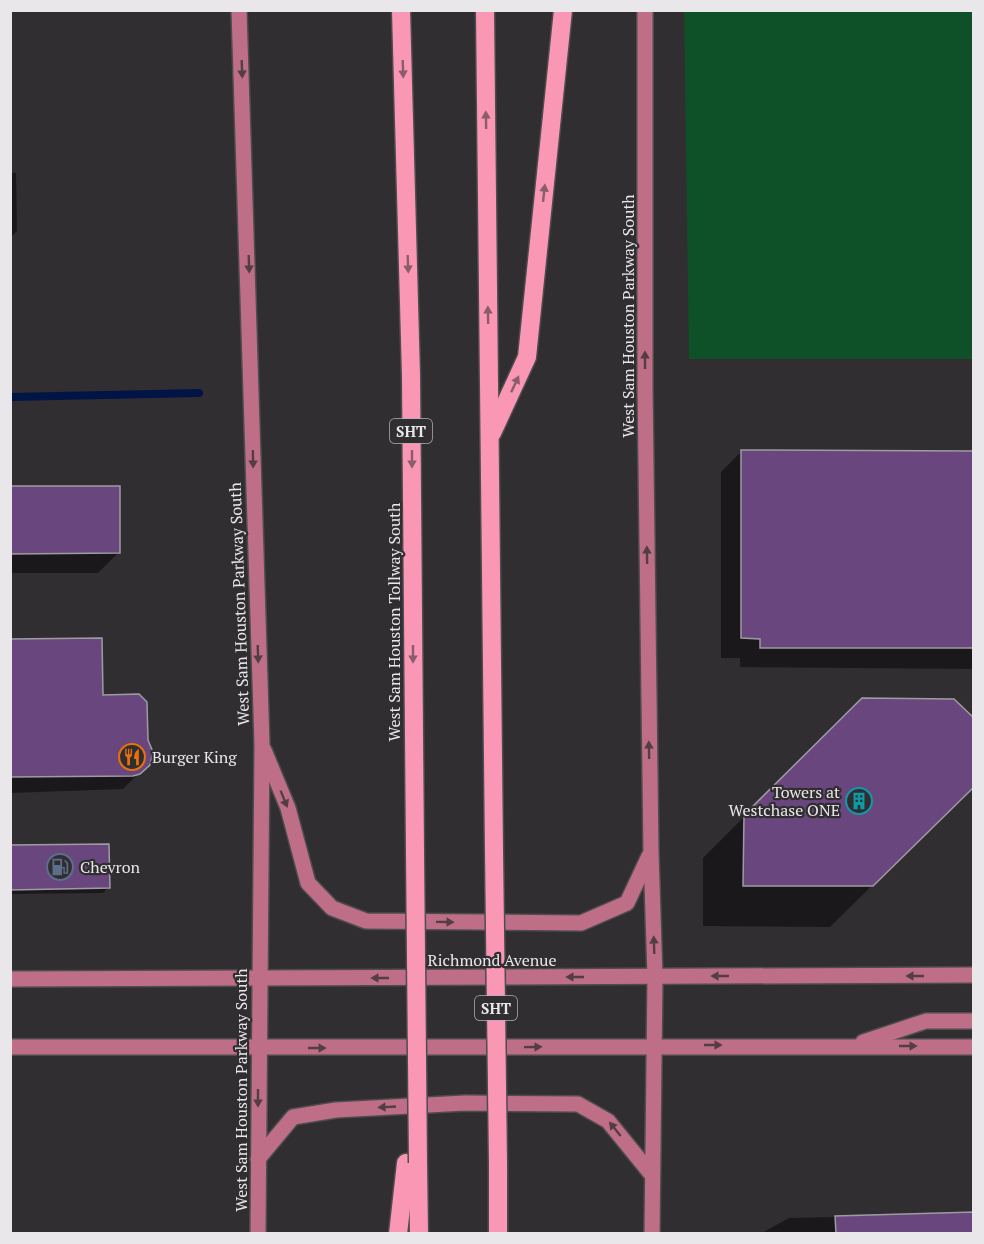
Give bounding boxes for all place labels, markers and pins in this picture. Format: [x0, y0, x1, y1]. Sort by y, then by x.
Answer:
restaurant icon: Burger King [117, 742, 147, 772]
place label: Burger King [152, 746, 237, 768]
place label: Towers at Westchase ONE [729, 781, 840, 821]
building icon: Towers at Westchase ONE [844, 786, 874, 816]
fuel station icon: Chevron [45, 852, 75, 882]
place label: Chevron [80, 856, 141, 878]

